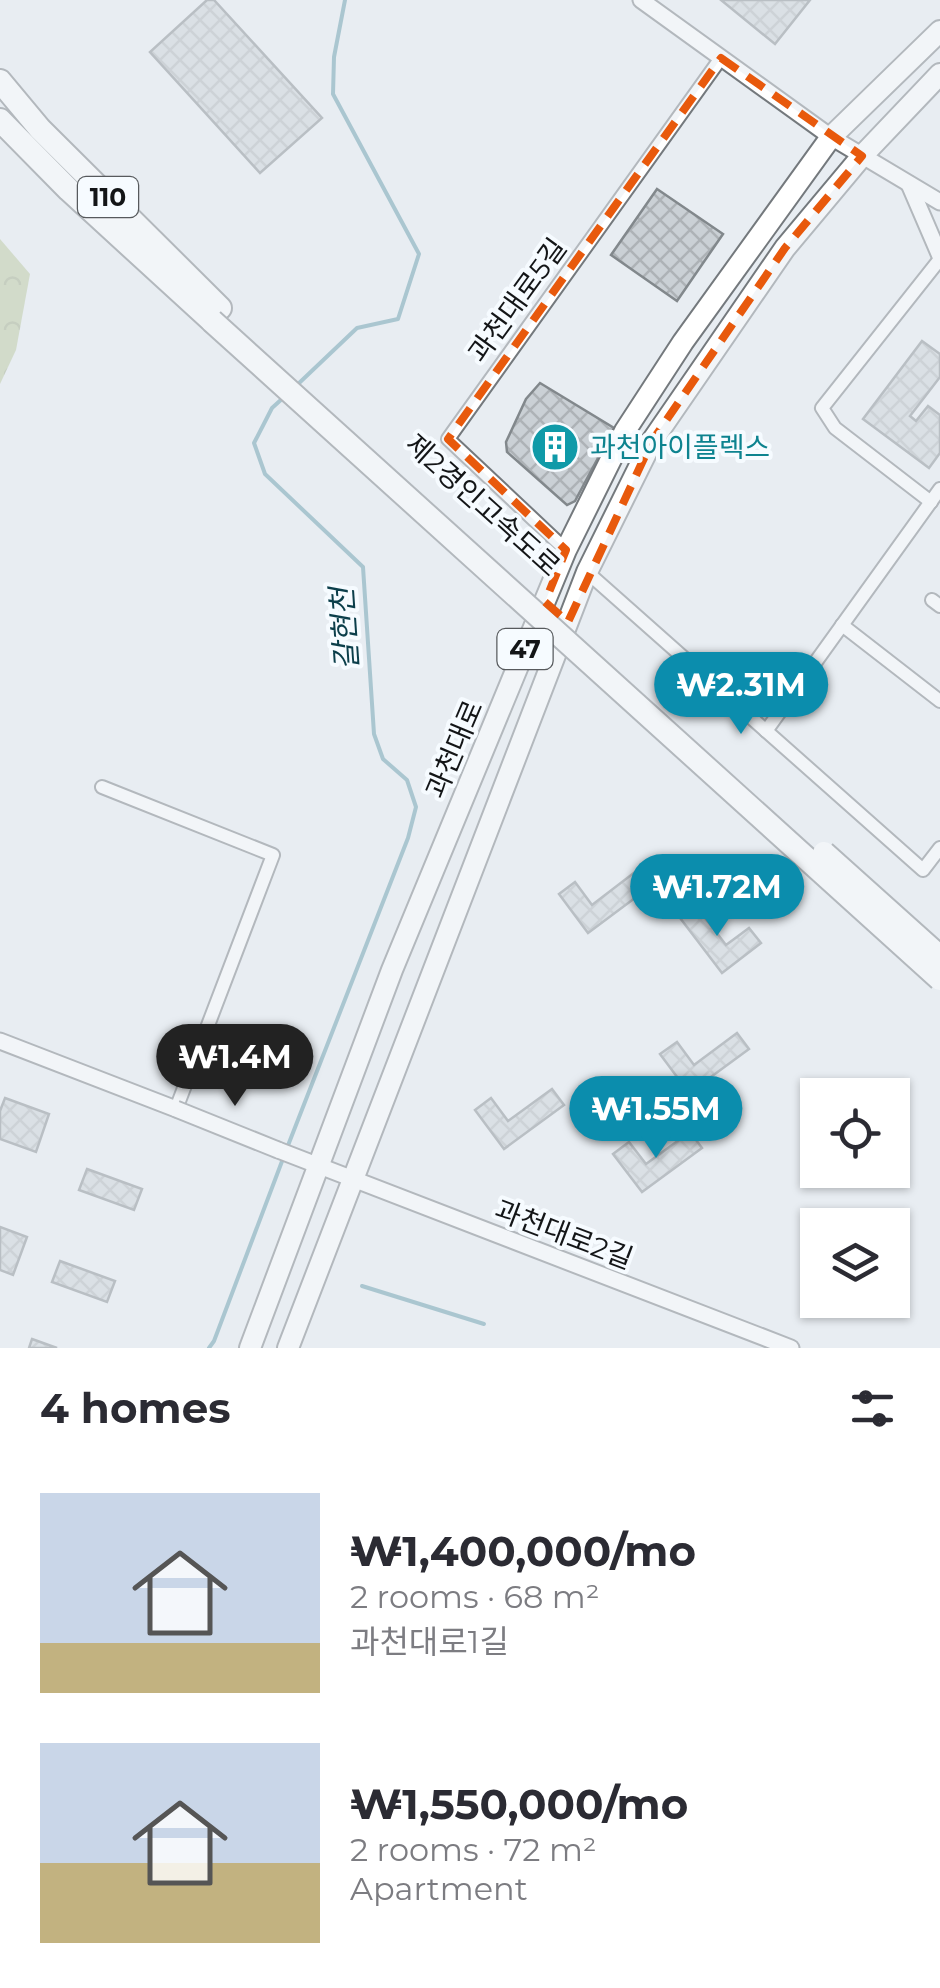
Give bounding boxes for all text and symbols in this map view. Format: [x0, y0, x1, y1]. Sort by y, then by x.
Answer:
road number: 110 [78, 177, 138, 217]
street label: 과천대로5길 [461, 231, 573, 369]
building icon: 과천아이플렉스 [529, 421, 581, 473]
street label: 제2경인고속도로 [399, 427, 567, 583]
place label: 과천아이플렉스 [590, 430, 770, 464]
water label: 갈현천 [323, 583, 366, 672]
road number: 47 [498, 629, 552, 669]
pin: ₩2.31M [660, 652, 822, 737]
text: ₩2.31M [676, 665, 806, 704]
street label: 과천대로 [418, 695, 490, 803]
pin: ₩1.72M [636, 854, 798, 939]
text: ₩1.72M [652, 867, 782, 906]
pin: ₩1.4M [165, 1024, 305, 1109]
text: ₩1.4M [178, 1037, 292, 1076]
pin: ₩1.55M [575, 1076, 737, 1161]
map controls [800, 1078, 910, 1318]
button: locate [800, 1078, 910, 1188]
text: ₩1.55M [591, 1089, 721, 1128]
street label: 과천대로2길 [490, 1192, 638, 1276]
button: layers [800, 1208, 910, 1318]
icon: filters [845, 1381, 900, 1436]
text: 4 homes [40, 1382, 231, 1434]
text: ₩1,400,000/mo [350, 1525, 696, 1577]
icon: home [120, 1533, 240, 1653]
text: 2 rooms · 68 m² [350, 1577, 600, 1616]
text: 과천대로1길 [350, 1622, 509, 1661]
text: ₩1,550,000/mo [350, 1778, 688, 1830]
icon: home [120, 1783, 240, 1903]
text: 2 rooms · 72 m² [350, 1830, 597, 1869]
text: Apartment [350, 1869, 528, 1908]

